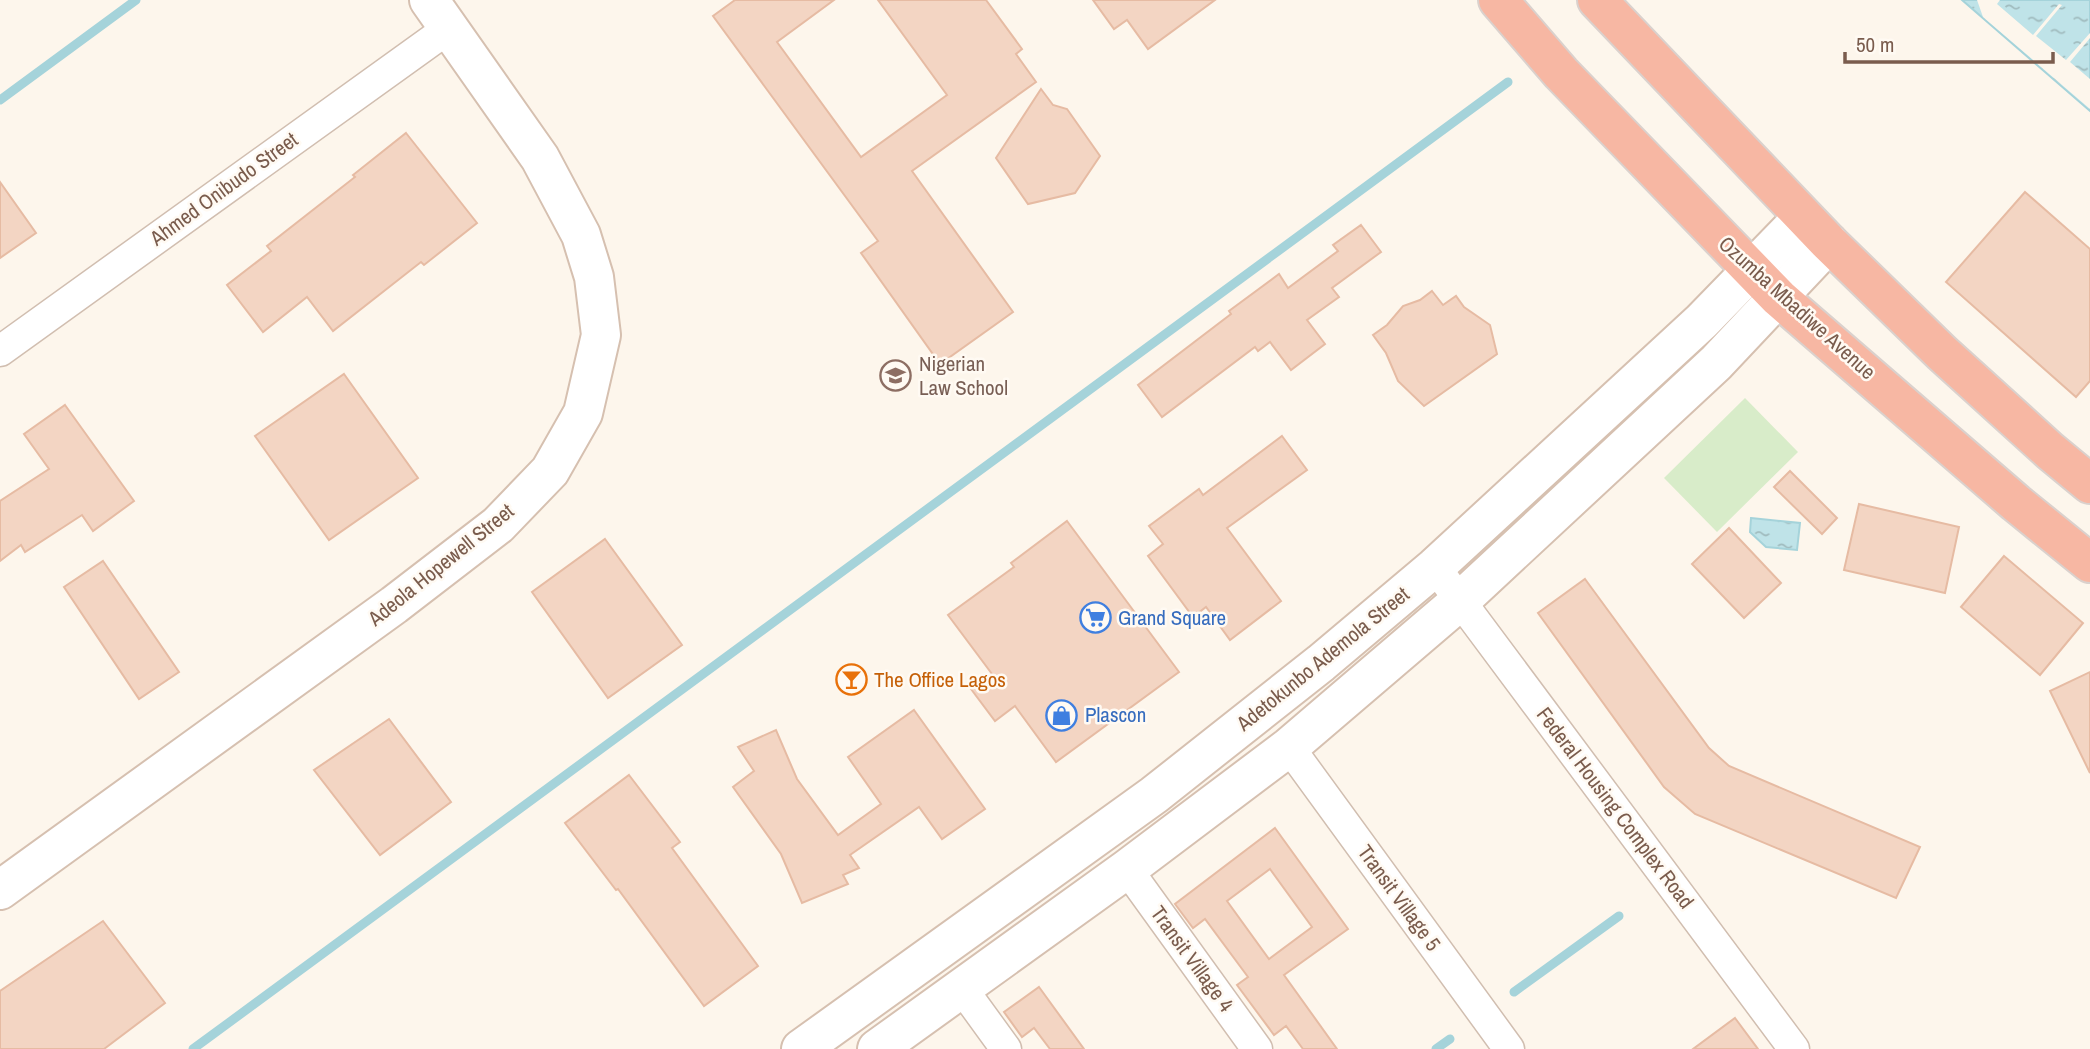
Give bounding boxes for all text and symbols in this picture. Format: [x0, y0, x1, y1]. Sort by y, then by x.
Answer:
scale bar [1845, 21, 2053, 65]
text: 50 m [1856, 30, 1894, 59]
street label: Ahmed Onibudo Street [143, 125, 304, 253]
street label: Ozumba Mbadiwe Avenue [1713, 229, 1882, 386]
place label: Nigerian Law School [919, 349, 1008, 402]
school or university icon: Nigerian Law School [879, 359, 913, 393]
street label: Adeola Hopewell Street [361, 497, 520, 633]
street label: Adetokunbo Ademola Street [1229, 580, 1415, 738]
supermarket icon: Grand Square [1078, 601, 1112, 635]
place label: Grand Square [1118, 603, 1226, 632]
bar icon: The Office Lagos [834, 663, 868, 697]
place label: The Office Lagos [874, 665, 1006, 694]
shop icon: Plascon [1045, 698, 1079, 732]
place label: Plascon [1085, 700, 1146, 729]
street label: Federal Housing Complex Road [1530, 701, 1701, 914]
street label: Transit Village 5 [1351, 839, 1448, 957]
street label: Transit Village 4 [1144, 900, 1241, 1018]

